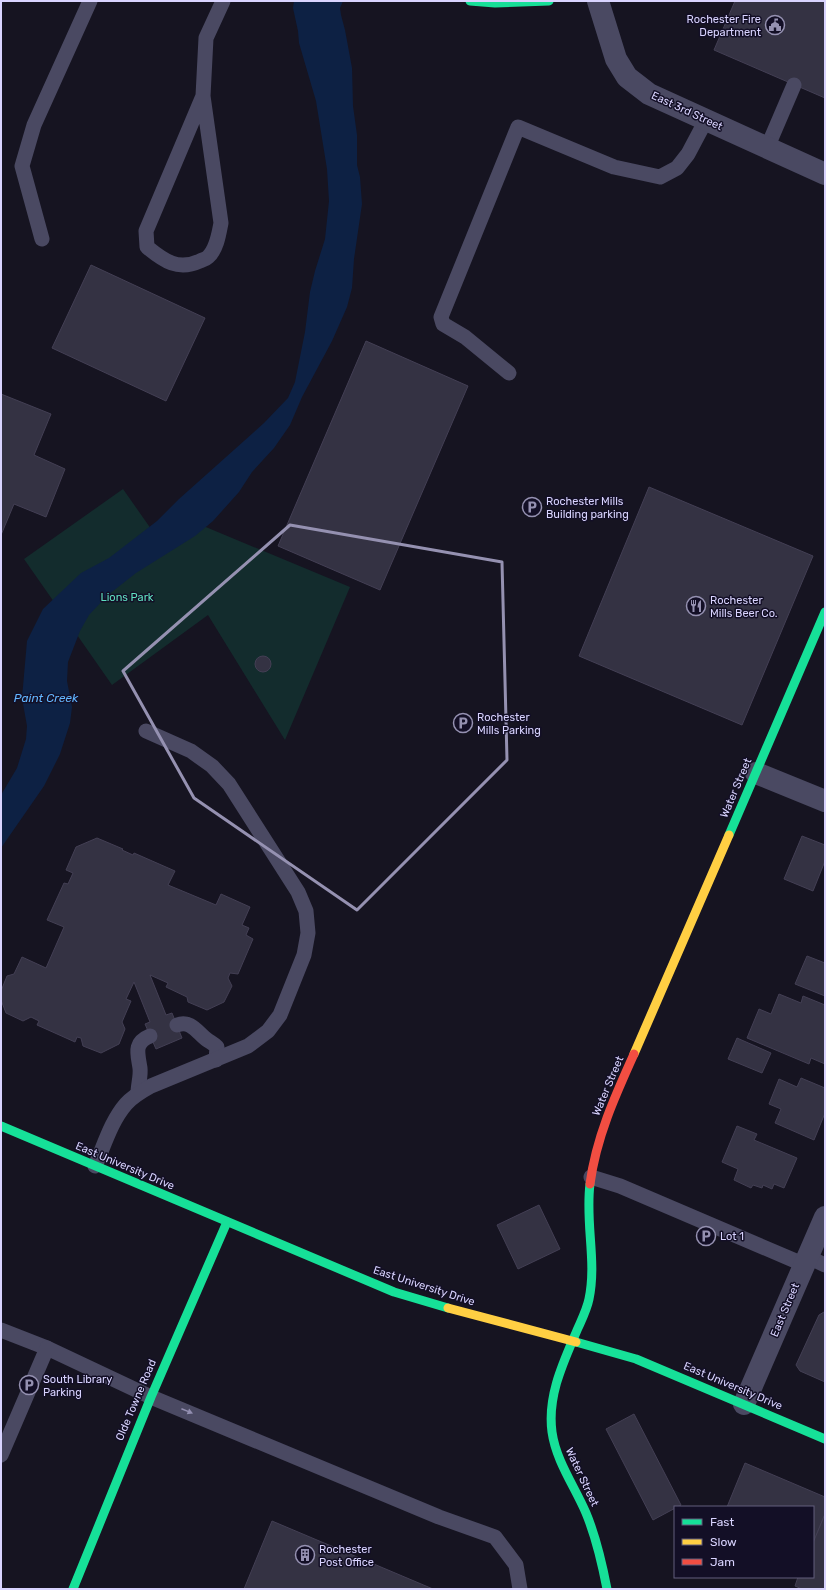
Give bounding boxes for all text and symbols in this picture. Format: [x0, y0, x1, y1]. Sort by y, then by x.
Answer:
place label: Rochester Fire Department [687, 13, 762, 39]
public building icon: Rochester Fire Department [764, 14, 786, 36]
street label: East 3rd Street [649, 89, 725, 133]
place label: Rochester Mills Building parking [546, 495, 629, 521]
parking icon: Rochester Mills Building parking [521, 496, 543, 518]
park label: Lions Park [100, 591, 154, 604]
place label: Rochester Mills Beer Co. [710, 594, 778, 620]
restaurant icon: Rochester Mills Beer Co. [685, 595, 707, 617]
water label: Paint Creek [14, 691, 79, 705]
place label: Rochester Mills Parking [477, 711, 541, 737]
parking icon: Rochester Mills Parking [452, 712, 474, 734]
street label: Water Street [718, 756, 755, 820]
street label: Water Street [590, 1054, 627, 1118]
street label: East University Drive [74, 1139, 176, 1193]
parking icon: Lot 1 [695, 1225, 717, 1247]
place label: Lot 1 [720, 1230, 744, 1243]
street label: East University Drive [372, 1263, 476, 1309]
street label: East Street [768, 1281, 802, 1339]
street label: Olde Towne Road [113, 1357, 159, 1443]
street label: East University Drive [682, 1359, 784, 1413]
place label: South Library Parking [43, 1373, 112, 1399]
parking icon: South Library Parking [18, 1374, 40, 1396]
one-way arrow [181, 1409, 193, 1415]
street label: Water Street [563, 1445, 602, 1509]
legend [674, 1506, 814, 1578]
text: Fast [710, 1515, 734, 1529]
text: Slow [710, 1535, 737, 1549]
place label: Rochester Post Office [319, 1543, 374, 1569]
building icon: Rochester Post Office [294, 1544, 316, 1566]
text: Jam [710, 1555, 735, 1569]

